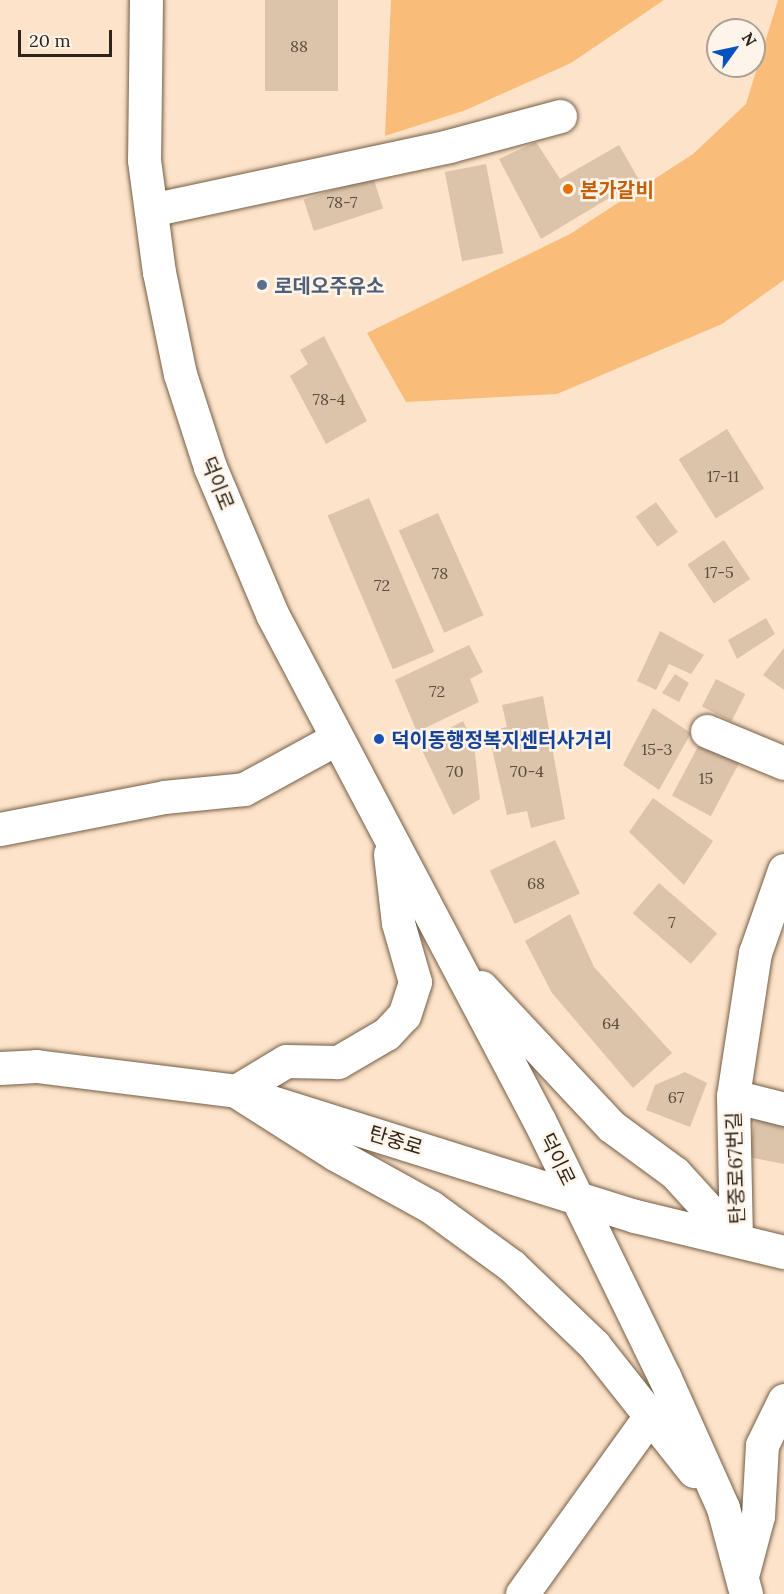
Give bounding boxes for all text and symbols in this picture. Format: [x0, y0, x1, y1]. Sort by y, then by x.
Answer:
scale bar [21, 18, 116, 56]
north arrow [706, 18, 766, 78]
text: 20 m [29, 29, 71, 52]
text: N [738, 29, 761, 50]
house number: 88 [290, 36, 308, 56]
place label: 본가갈비 [580, 177, 654, 201]
marker: 본가갈비 [561, 182, 575, 196]
house number: 78-7 [327, 192, 357, 212]
place label: 로데오주유소 [274, 273, 384, 297]
marker: 로데오주유소 [255, 278, 269, 292]
house number: 78-4 [313, 389, 345, 409]
street label: 덕이로 [197, 453, 239, 513]
house number: 17-11 [707, 466, 739, 486]
house number: 17-5 [704, 562, 734, 582]
house number: 78 [432, 563, 448, 583]
house number: 72 [374, 575, 390, 595]
house number: 72 [429, 681, 445, 701]
place label: 덕이동행정복지센터사거리 [391, 727, 612, 751]
marker: 덕이동행정복지센터사거리 [372, 732, 386, 746]
house number: 15-3 [642, 739, 672, 759]
house number: 70 [446, 761, 464, 781]
house number: 70-4 [510, 761, 544, 781]
house number: 15 [699, 768, 713, 788]
house number: 68 [527, 873, 545, 893]
house number: 7 [668, 912, 676, 932]
house number: 64 [602, 1013, 620, 1033]
house number: 67 [668, 1087, 684, 1107]
street label: 탄중로67번길 [721, 1111, 749, 1225]
street label: 탄중로 [366, 1120, 426, 1160]
street label: 덕이로 [535, 1129, 581, 1189]

